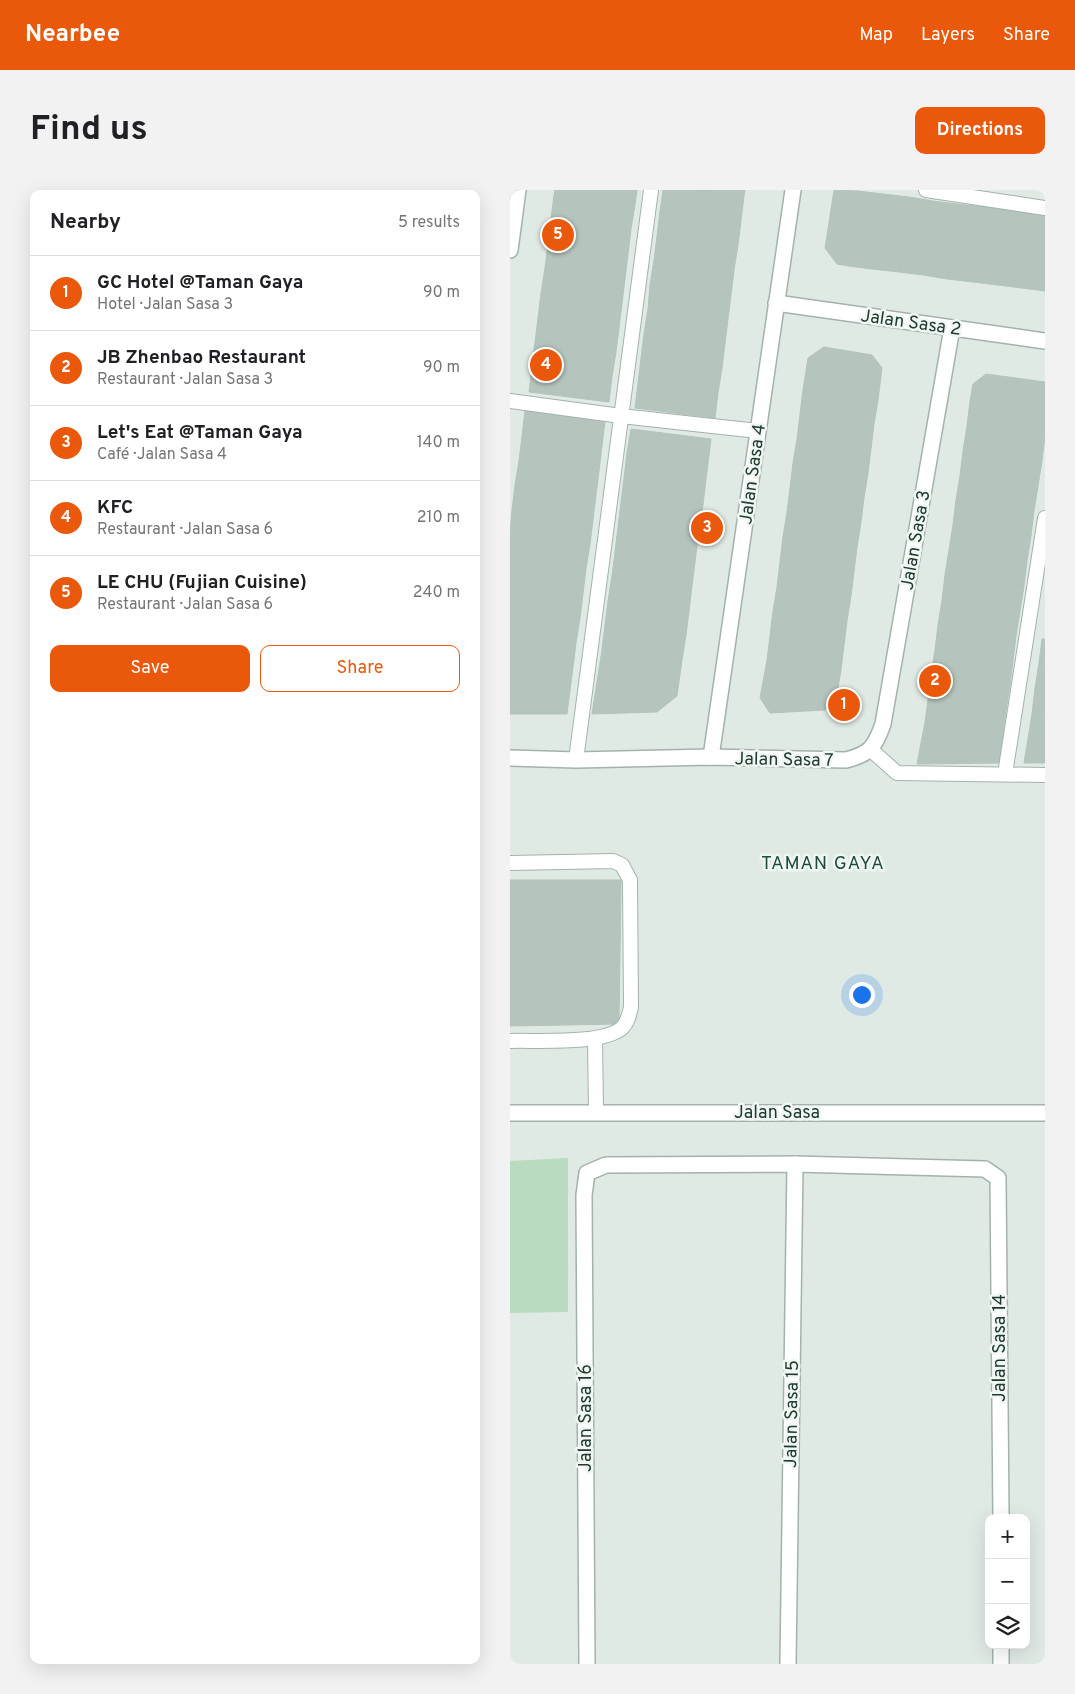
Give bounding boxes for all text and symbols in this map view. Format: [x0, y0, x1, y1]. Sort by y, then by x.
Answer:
text: Nearbee [25, 20, 120, 50]
text: Map [859, 24, 893, 47]
text: Layers [921, 24, 975, 47]
text: Share [1003, 24, 1050, 47]
button: Directions [915, 107, 1045, 154]
text: Find us [30, 108, 148, 152]
text: Nearby [50, 209, 121, 236]
text: 5 results [398, 213, 460, 233]
pin: 5 [542, 216, 574, 254]
text: GC Hotel @Taman Gaya [97, 271, 303, 295]
text: 1 [63, 283, 69, 303]
text: 90 m [423, 283, 460, 303]
text: Hotel · Jalan Sasa 3 [97, 295, 233, 315]
street label: Jalan Sasa 2 [859, 305, 963, 342]
text: JB Zhenbao Restaurant [97, 346, 306, 370]
pin: 4 [530, 346, 562, 384]
text: 2 [61, 358, 71, 378]
text: 90 m [423, 358, 460, 378]
text: Restaurant · Jalan Sasa 3 [97, 370, 273, 390]
text: Let's Eat @Taman Gaya [97, 421, 303, 445]
street label: Jalan Sasa 4 [735, 422, 772, 526]
text: 3 [61, 433, 71, 453]
text: 140 m [417, 433, 460, 453]
text: Café · Jalan Sasa 4 [97, 445, 227, 465]
street label: Jalan Sasa 3 [896, 488, 937, 592]
text: KFC [97, 496, 133, 520]
text: 4 [61, 508, 71, 528]
text: 210 m [417, 508, 460, 528]
pin: 3 [691, 509, 723, 547]
text: Restaurant · Jalan Sasa 6 [97, 520, 273, 540]
text: LE CHU (Fujian Cuisine) [97, 571, 307, 595]
text: 5 [61, 583, 71, 603]
text: 240 m [413, 583, 460, 603]
text: Restaurant · Jalan Sasa 6 [97, 595, 273, 615]
button: Save [50, 645, 250, 692]
button: Share [260, 645, 460, 692]
pin: 2 [919, 662, 951, 700]
pin: 1 [828, 686, 860, 724]
street label: Jalan Sasa 7 [734, 748, 834, 773]
district label: TAMAN GAYA [761, 852, 885, 876]
your location [849, 982, 875, 1008]
street label: Jalan Sasa [734, 1102, 820, 1125]
street label: Jalan Sasa 14 [989, 1294, 1012, 1402]
street label: Jalan Sasa 15 [780, 1360, 805, 1468]
street label: Jalan Sasa 16 [575, 1364, 598, 1472]
map controls [985, 1514, 1030, 1649]
button: + [985, 1514, 1030, 1559]
button: − [985, 1559, 1030, 1604]
button: layers [985, 1604, 1030, 1649]

